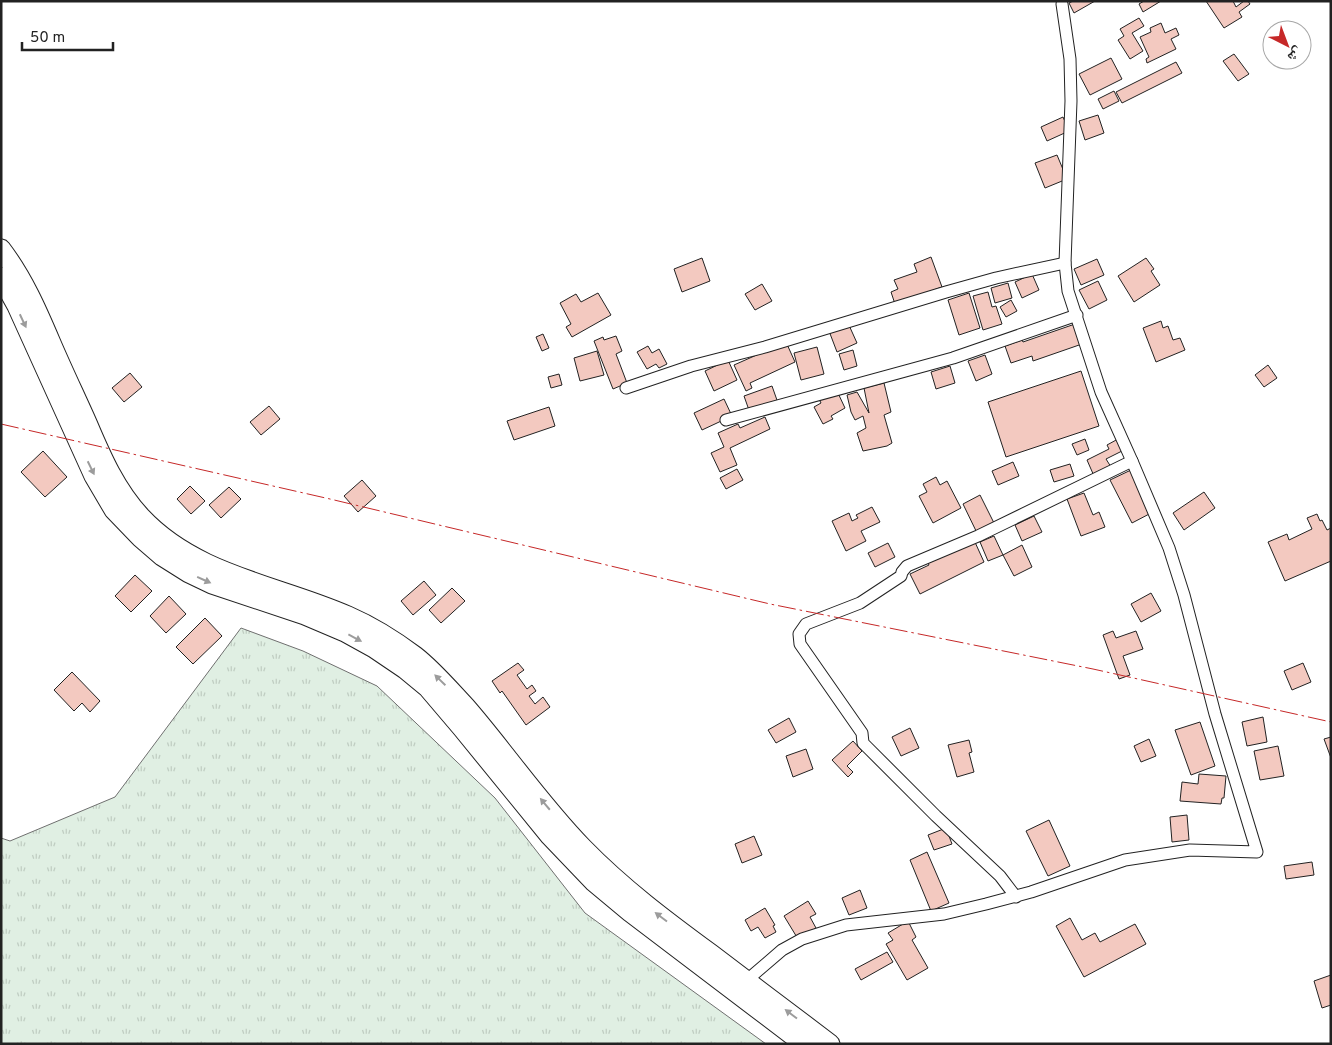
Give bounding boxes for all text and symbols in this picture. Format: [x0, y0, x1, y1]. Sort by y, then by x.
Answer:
scale bar [22, 20, 114, 52]
north arrow [1262, 20, 1312, 70]
text: 50 m [30, 29, 65, 48]
text: ش [1283, 42, 1306, 65]
one-way arrow [20, 314, 28, 328]
one-way arrow [86, 461, 95, 476]
one-way arrow [197, 576, 211, 584]
one-way arrow [348, 634, 363, 642]
one-way arrow [435, 674, 447, 686]
one-way arrow [539, 798, 550, 811]
one-way arrow [654, 912, 668, 922]
one-way arrow [785, 1009, 798, 1020]

